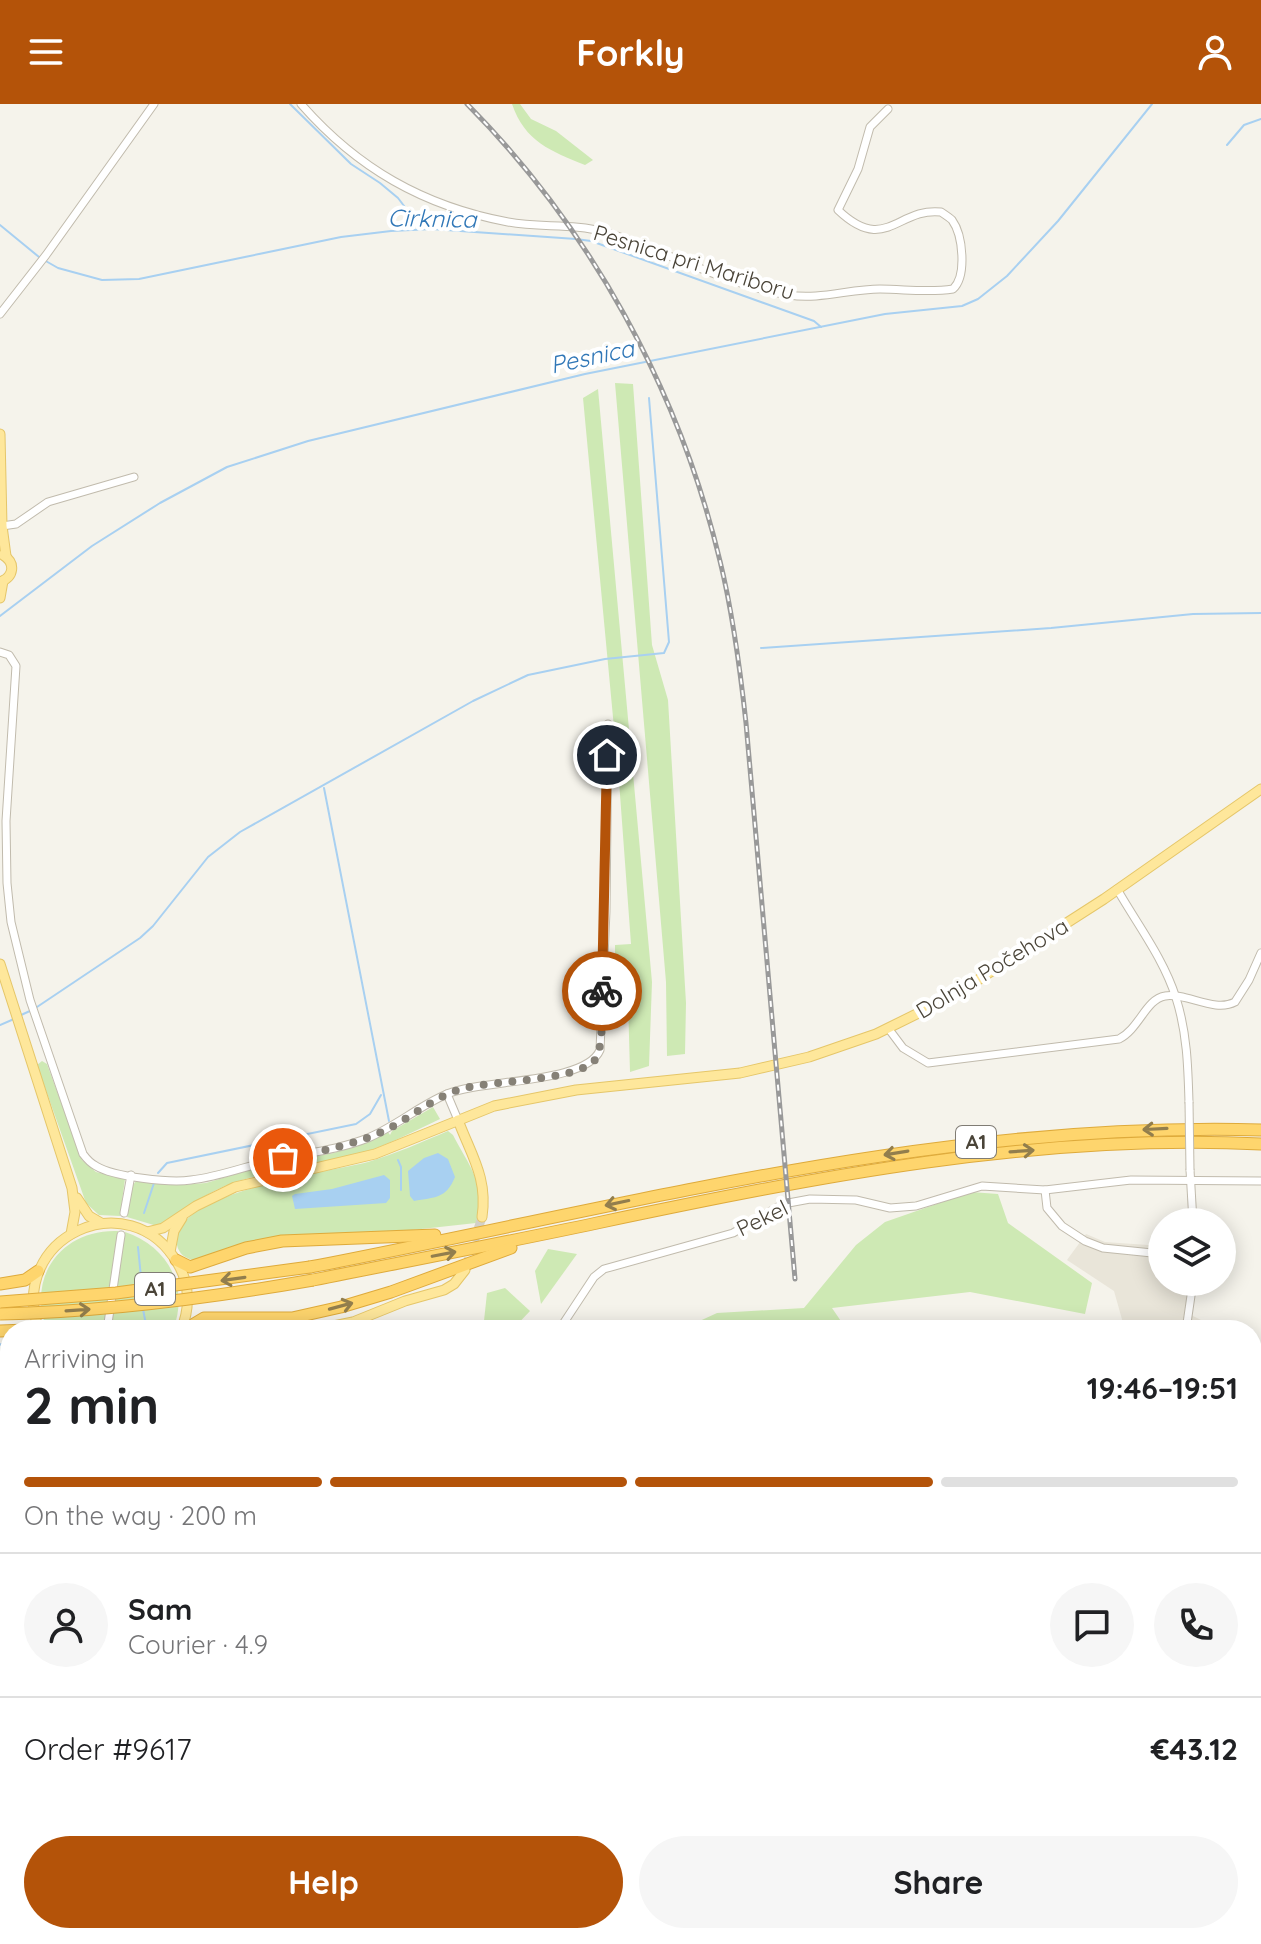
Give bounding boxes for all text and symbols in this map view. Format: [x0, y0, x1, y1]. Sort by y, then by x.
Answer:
icon: menu [24, 30, 68, 74]
text: Forkly [576, 30, 685, 75]
icon: person [1193, 30, 1237, 74]
water label: Cirknica [387, 202, 478, 234]
street label: Pesnica pri Mariboru [590, 218, 798, 306]
water label: Pesnica [547, 332, 638, 380]
pin [573, 721, 641, 789]
icon: home [585, 733, 629, 777]
street label: Dolnja Počehova [911, 911, 1073, 1025]
courier [562, 951, 642, 1031]
icon: bike [580, 969, 624, 1013]
one-way arrow [1142, 1122, 1169, 1137]
pin [249, 1124, 317, 1192]
road number: A1 [956, 1126, 996, 1158]
icon: bag [261, 1136, 305, 1180]
one-way arrow [1008, 1143, 1035, 1158]
one-way arrow [884, 1146, 909, 1161]
street label: Pekel [732, 1194, 792, 1242]
one-way arrow [605, 1196, 631, 1211]
map controls [1148, 1208, 1236, 1296]
button: layers [1148, 1208, 1236, 1296]
one-way arrow [431, 1245, 457, 1260]
one-way arrow [221, 1272, 246, 1287]
road number: A1 [135, 1273, 175, 1305]
one-way arrow [328, 1298, 354, 1313]
one-way arrow [64, 1302, 91, 1317]
text: Arriving in [24, 1342, 145, 1375]
text: 19:46–19:51 [1087, 1369, 1238, 1407]
text: 2 min [24, 1372, 159, 1437]
text: On the way · 200 m [24, 1499, 257, 1532]
button: person [24, 1583, 108, 1667]
button: chat [1050, 1583, 1134, 1667]
button: phone [1154, 1583, 1238, 1667]
text: Sam [128, 1590, 192, 1628]
text: Courier · 4.9 [128, 1628, 268, 1661]
text: Order #9617 [24, 1730, 192, 1768]
text: €43.12 [1151, 1730, 1238, 1768]
button: Help [24, 1836, 623, 1928]
button: Share [639, 1836, 1238, 1928]

